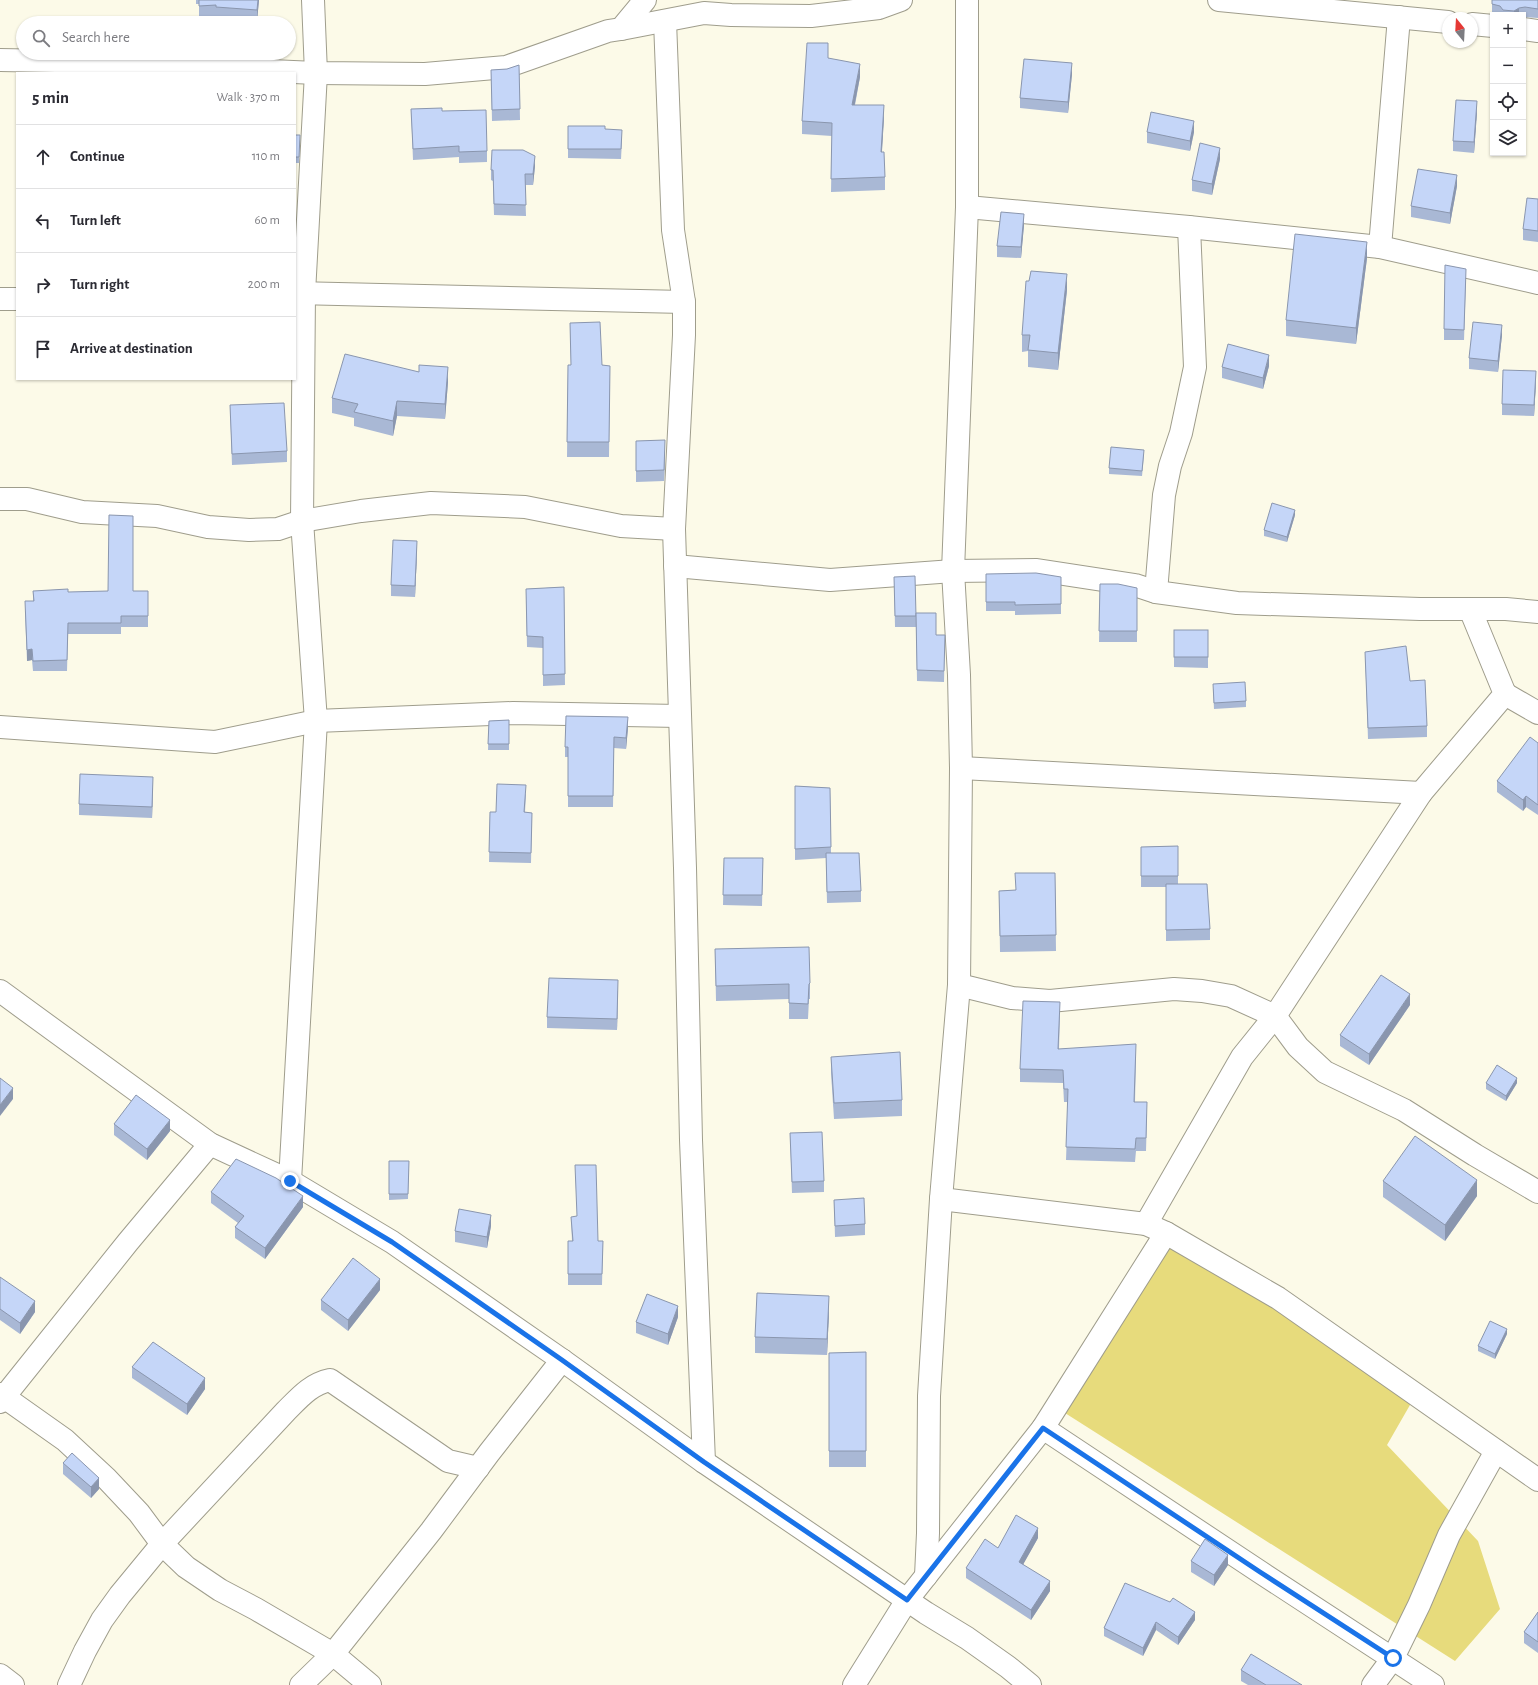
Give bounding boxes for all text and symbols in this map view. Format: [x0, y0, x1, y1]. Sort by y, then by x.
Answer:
north arrow [1442, 12, 1478, 48]
map controls [1490, 12, 1526, 156]
button: + [1490, 12, 1526, 48]
search box [16, 16, 296, 60]
icon: search [30, 27, 52, 49]
text: Search here [62, 30, 130, 45]
button: − [1490, 48, 1526, 84]
button: locate [1490, 84, 1526, 120]
text: 5 min [32, 89, 69, 106]
text: Walk · 370 m [216, 91, 280, 104]
button: layers [1490, 120, 1526, 156]
icon: ahead [32, 146, 54, 168]
text: Continue [70, 149, 125, 164]
text: 110 m [252, 150, 280, 163]
icon: left [32, 210, 54, 232]
text: Turn left [70, 213, 121, 228]
text: 60 m [254, 214, 280, 227]
icon: right [32, 274, 54, 296]
text: Turn right [70, 277, 129, 292]
text: 200 m [248, 278, 280, 291]
icon: arrive [32, 338, 54, 360]
text: Arrive at destination [70, 341, 193, 356]
route end [281, 1172, 299, 1190]
route start [1384, 1649, 1402, 1667]

